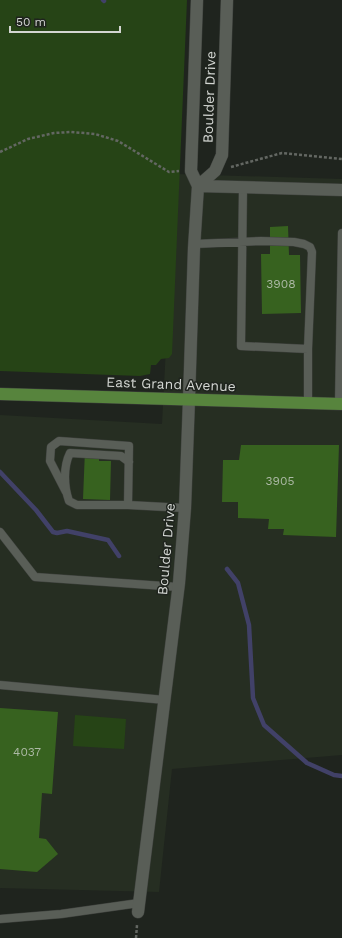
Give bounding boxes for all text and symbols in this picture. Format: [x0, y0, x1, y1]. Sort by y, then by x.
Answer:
scale bar [10, 8, 120, 34]
text: 50 m [16, 15, 46, 29]
street label: Boulder Drive [199, 51, 219, 143]
house number: 3908 [266, 277, 296, 291]
street label: East Grand Avenue [106, 374, 236, 394]
house number: 3905 [266, 474, 294, 488]
street label: Boulder Drive [154, 502, 178, 596]
house number: 4037 [13, 745, 41, 759]

